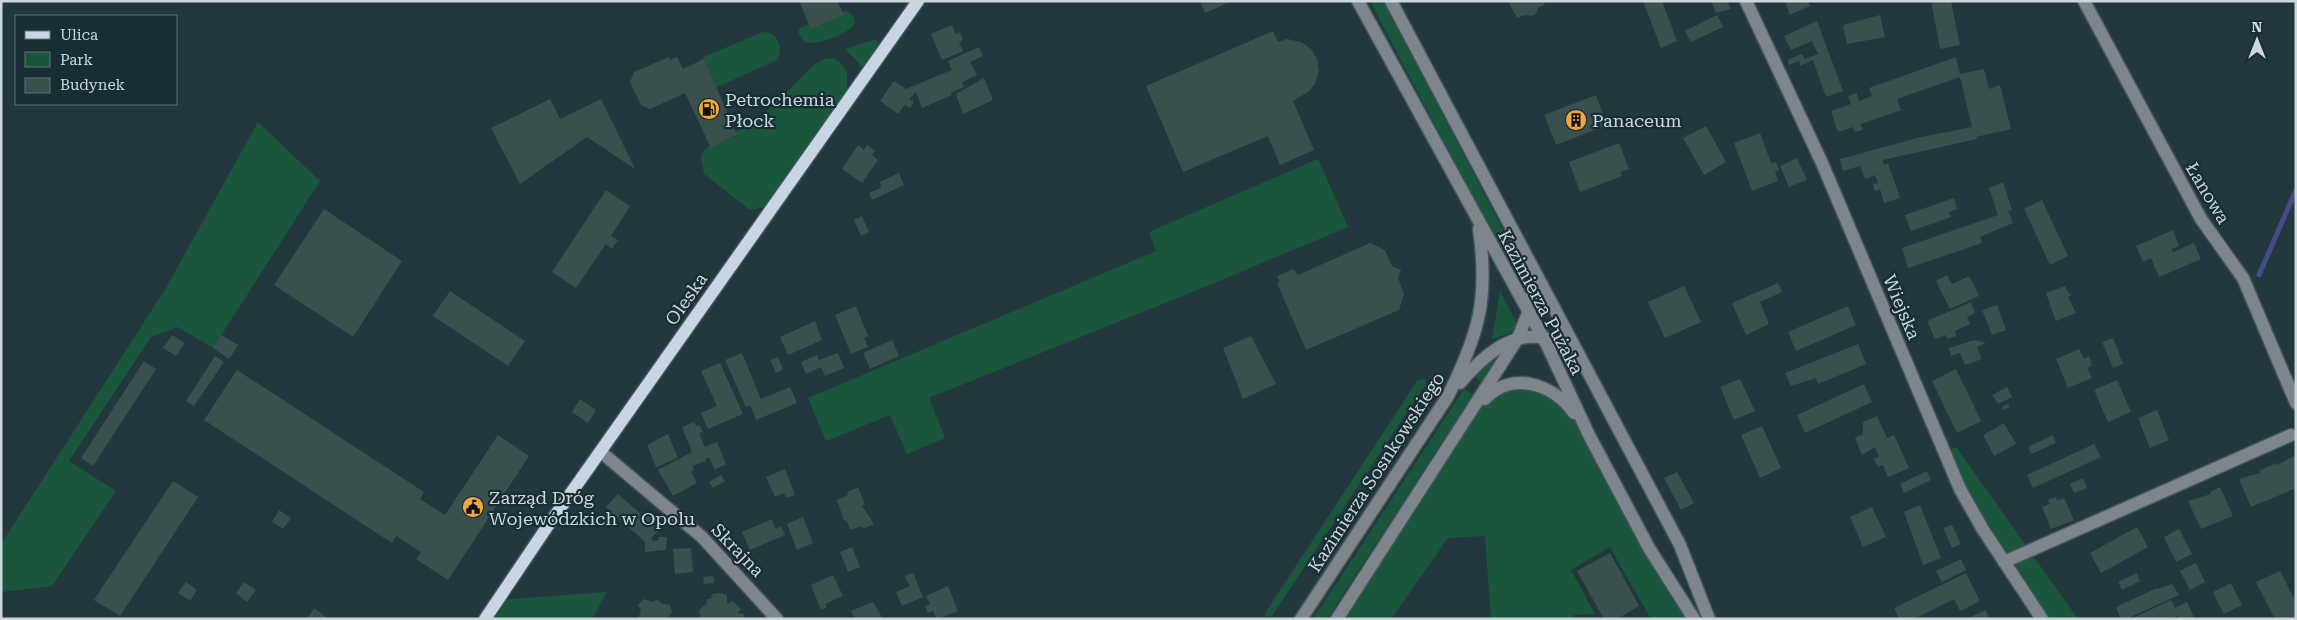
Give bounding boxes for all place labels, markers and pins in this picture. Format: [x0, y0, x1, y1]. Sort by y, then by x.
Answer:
place label: Petrochemia Płock [725, 89, 835, 131]
fuel station icon: Petrochemia Płock [697, 97, 721, 121]
building icon: Panaceum [1564, 108, 1588, 132]
place label: Panaceum [1592, 110, 1682, 131]
place label: Zarząd Dróg Wojewódzkich w Opolu [489, 487, 695, 529]
public building icon: Zarząd Dróg Wojewódzkich w Opolu [461, 495, 485, 519]

